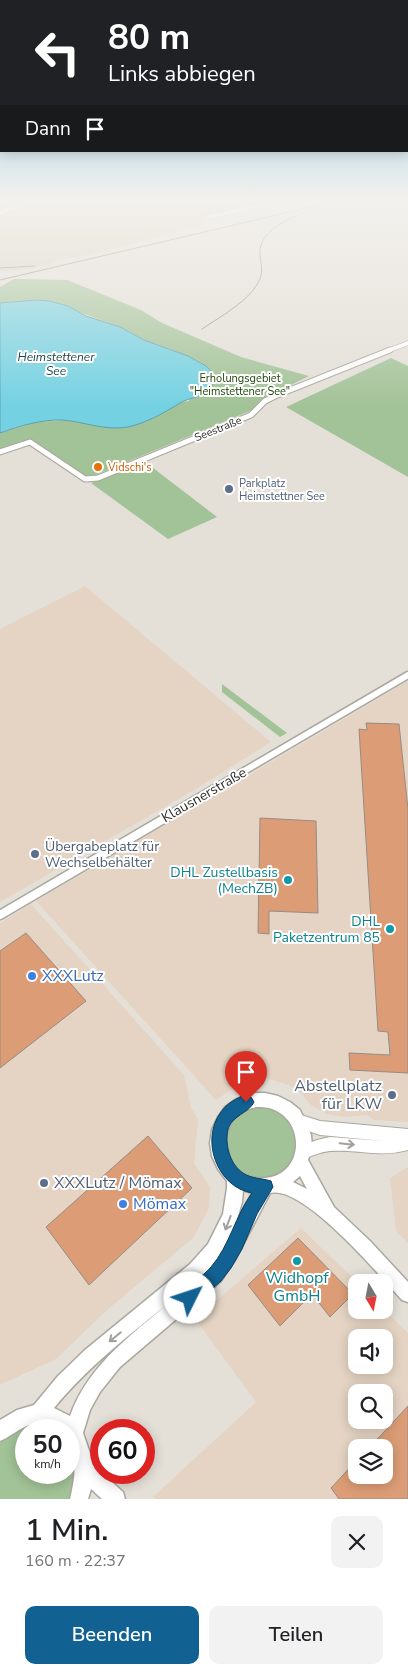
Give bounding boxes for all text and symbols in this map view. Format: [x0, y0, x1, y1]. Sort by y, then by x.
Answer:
text: 80 m [108, 14, 190, 61]
icon: left [25, 20, 90, 85]
text: Links abbiegen [108, 59, 256, 89]
icon: arrive [81, 115, 109, 143]
text: Dann [25, 116, 71, 142]
water label: Heimstettener See [18, 349, 95, 379]
park label: Erholungsgebiet "Heimstettener See" [190, 371, 290, 399]
street label: Seestraße [192, 413, 244, 445]
place label: Vidschi's [107, 460, 151, 475]
marker: Vidschi's [92, 461, 104, 473]
place label: Parkplatz Heimstettner See [239, 476, 325, 504]
marker: Parkplatz Heimstettner See [223, 483, 235, 495]
street label: Klausnerstraße [158, 763, 250, 827]
place label: Übergabeplatz für Wechselbehälter [45, 837, 159, 872]
marker: Übergabeplatz für Wechselbehälter [29, 848, 41, 860]
place label: DHL Zustellbasis (MechZB) [170, 863, 278, 898]
marker: DHL Zustellbasis (MechZB) [282, 874, 294, 886]
place label: DHL Paketzentrum 85 [273, 912, 380, 947]
marker: DHL Paketzentrum 85 [384, 923, 396, 935]
place label: XXXLutz [42, 965, 104, 987]
marker: XXXLutz [26, 970, 38, 982]
pin [225, 1051, 267, 1102]
icon: arrive [232, 1058, 260, 1086]
place label: Abstellplatz für LKW [294, 1075, 382, 1115]
marker: Abstellplatz für LKW [386, 1089, 398, 1101]
one-way arrow [339, 1139, 355, 1149]
place label: XXXLutz / Mömax [54, 1172, 182, 1194]
marker: XXXLutz / Mömax [38, 1177, 50, 1189]
place label: Mömax [133, 1193, 187, 1215]
marker: Mömax [117, 1198, 129, 1210]
one-way arrow [223, 1215, 232, 1230]
marker: Widhopf GmbH [291, 1255, 303, 1267]
place label: Widhopf GmbH [265, 1267, 329, 1307]
position arrow [163, 1271, 215, 1323]
north arrow [348, 1274, 392, 1319]
map controls [348, 1274, 393, 1484]
button: sound [348, 1329, 393, 1374]
one-way arrow [109, 1331, 122, 1342]
button: search [348, 1384, 393, 1429]
speed limit sign: 60 [90, 1419, 155, 1484]
text: 50 [32, 1428, 63, 1462]
button: layers [348, 1439, 393, 1484]
text: km/h [34, 1456, 61, 1472]
text: 1 Min. [25, 1510, 108, 1551]
button: close [331, 1516, 383, 1568]
text: 160 m · 22:37 [25, 1550, 126, 1572]
button: Beenden [25, 1606, 199, 1664]
button: Teilen [209, 1606, 383, 1664]

